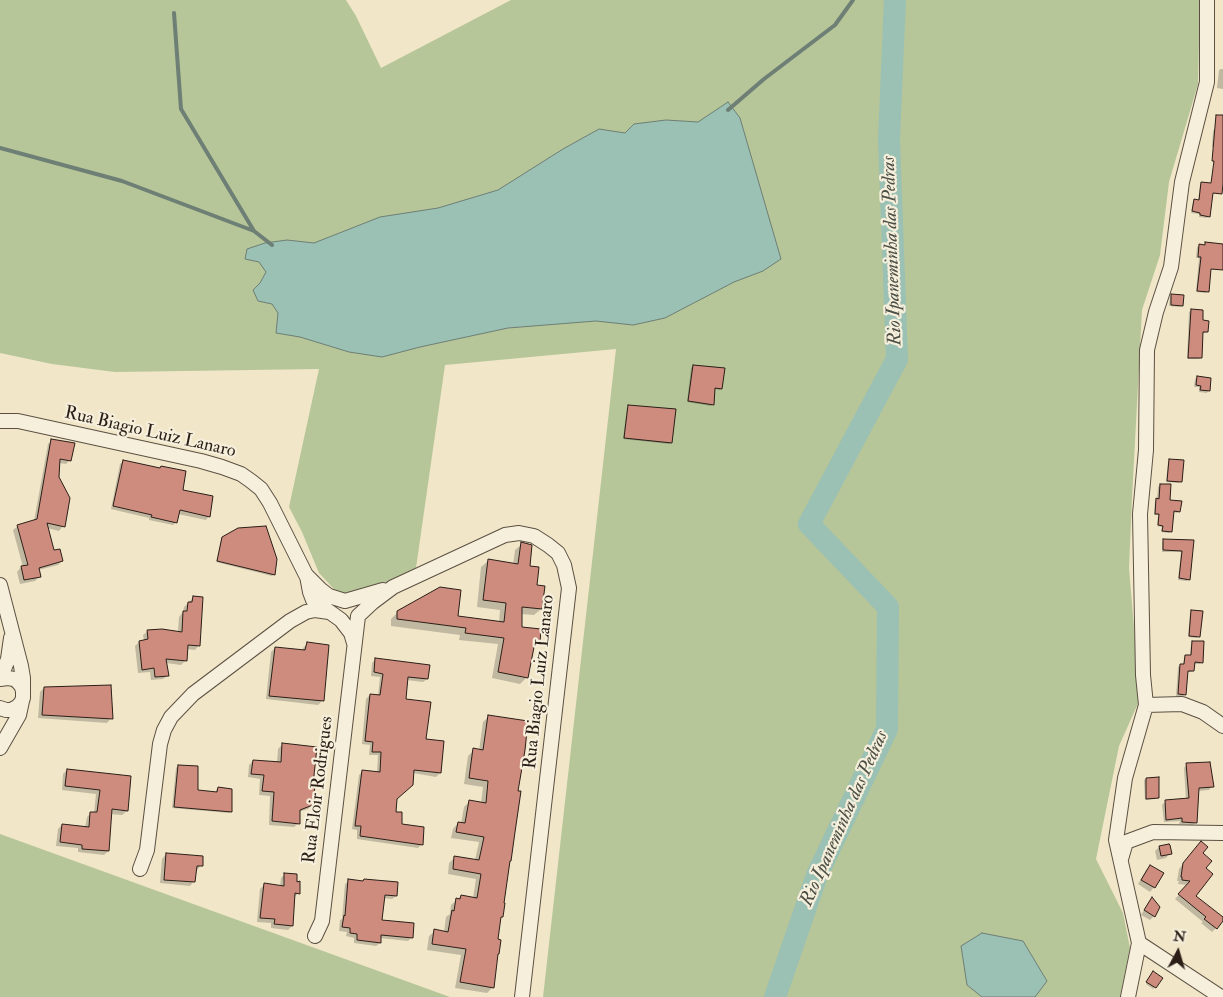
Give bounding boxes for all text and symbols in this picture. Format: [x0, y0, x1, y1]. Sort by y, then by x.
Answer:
water label: Rio Ipaneminha das Pedras [878, 156, 908, 346]
street label: Rua Biagio Luiz Lanaro [62, 403, 238, 463]
street label: Rua Biagio Luiz Lanaro [520, 594, 560, 770]
street label: Rua Eloir Rodrigues [299, 715, 339, 865]
water label: Rio Ipaneminha das Pedras [796, 728, 894, 910]
north arrow [1153, 927, 1203, 977]
text: N [1172, 927, 1187, 946]

